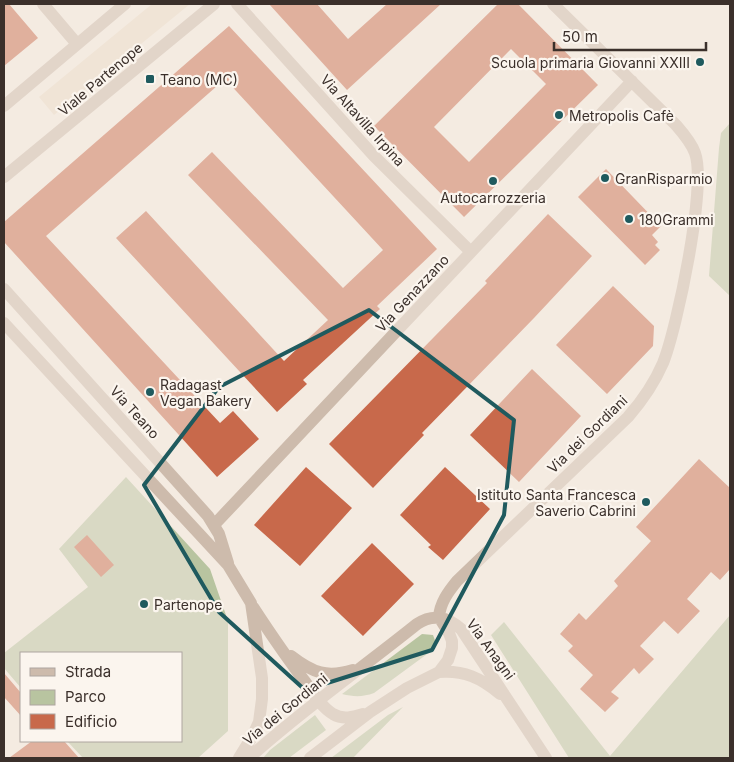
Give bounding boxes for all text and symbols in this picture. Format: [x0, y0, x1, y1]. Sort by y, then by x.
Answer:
scale bar [554, 20, 706, 52]
text: 50 m [562, 27, 598, 46]
street label: Viale Partenope [54, 39, 146, 119]
place label: Scuola primaria Giovanni XXIII [491, 54, 690, 71]
marker: Scuola primaria Giovanni XXIII [694, 56, 706, 68]
place label: Teano (MC) [160, 71, 238, 88]
street label: Via Altavilla Irpina [317, 71, 409, 169]
marker: Teano (MC) [144, 73, 156, 85]
place label: Metropolis Cafè [569, 107, 674, 124]
marker: Metropolis Cafè [553, 109, 565, 121]
place label: GranRisparmio [615, 170, 713, 187]
marker: GranRisparmio [599, 172, 611, 184]
marker: Autocarrozzeria [487, 175, 499, 187]
place label: Autocarrozzeria [440, 189, 546, 206]
place label: 180Grammi [639, 211, 714, 228]
marker: 180Grammi [623, 213, 635, 225]
street label: Via Genazzano [372, 251, 452, 335]
place label: Radagast Vegan Bakery [160, 376, 252, 409]
street label: Via Teano [107, 382, 163, 442]
marker: Radagast Vegan Bakery [144, 386, 156, 398]
street label: Via dei Gordiani [544, 392, 630, 476]
place label: Istituto Santa Francesca Saverio Cabrini [477, 486, 636, 519]
marker: Istituto Santa Francesca Saverio Cabrini [640, 496, 652, 508]
place label: Partenope [154, 596, 222, 613]
marker: Partenope [138, 598, 150, 610]
street label: Via Anagni [463, 615, 519, 683]
legend [20, 652, 182, 742]
text: Strada [65, 662, 111, 681]
street label: Via dei Gordiani [239, 670, 331, 748]
text: Parco [65, 687, 106, 706]
text: Edificio [65, 712, 117, 731]

